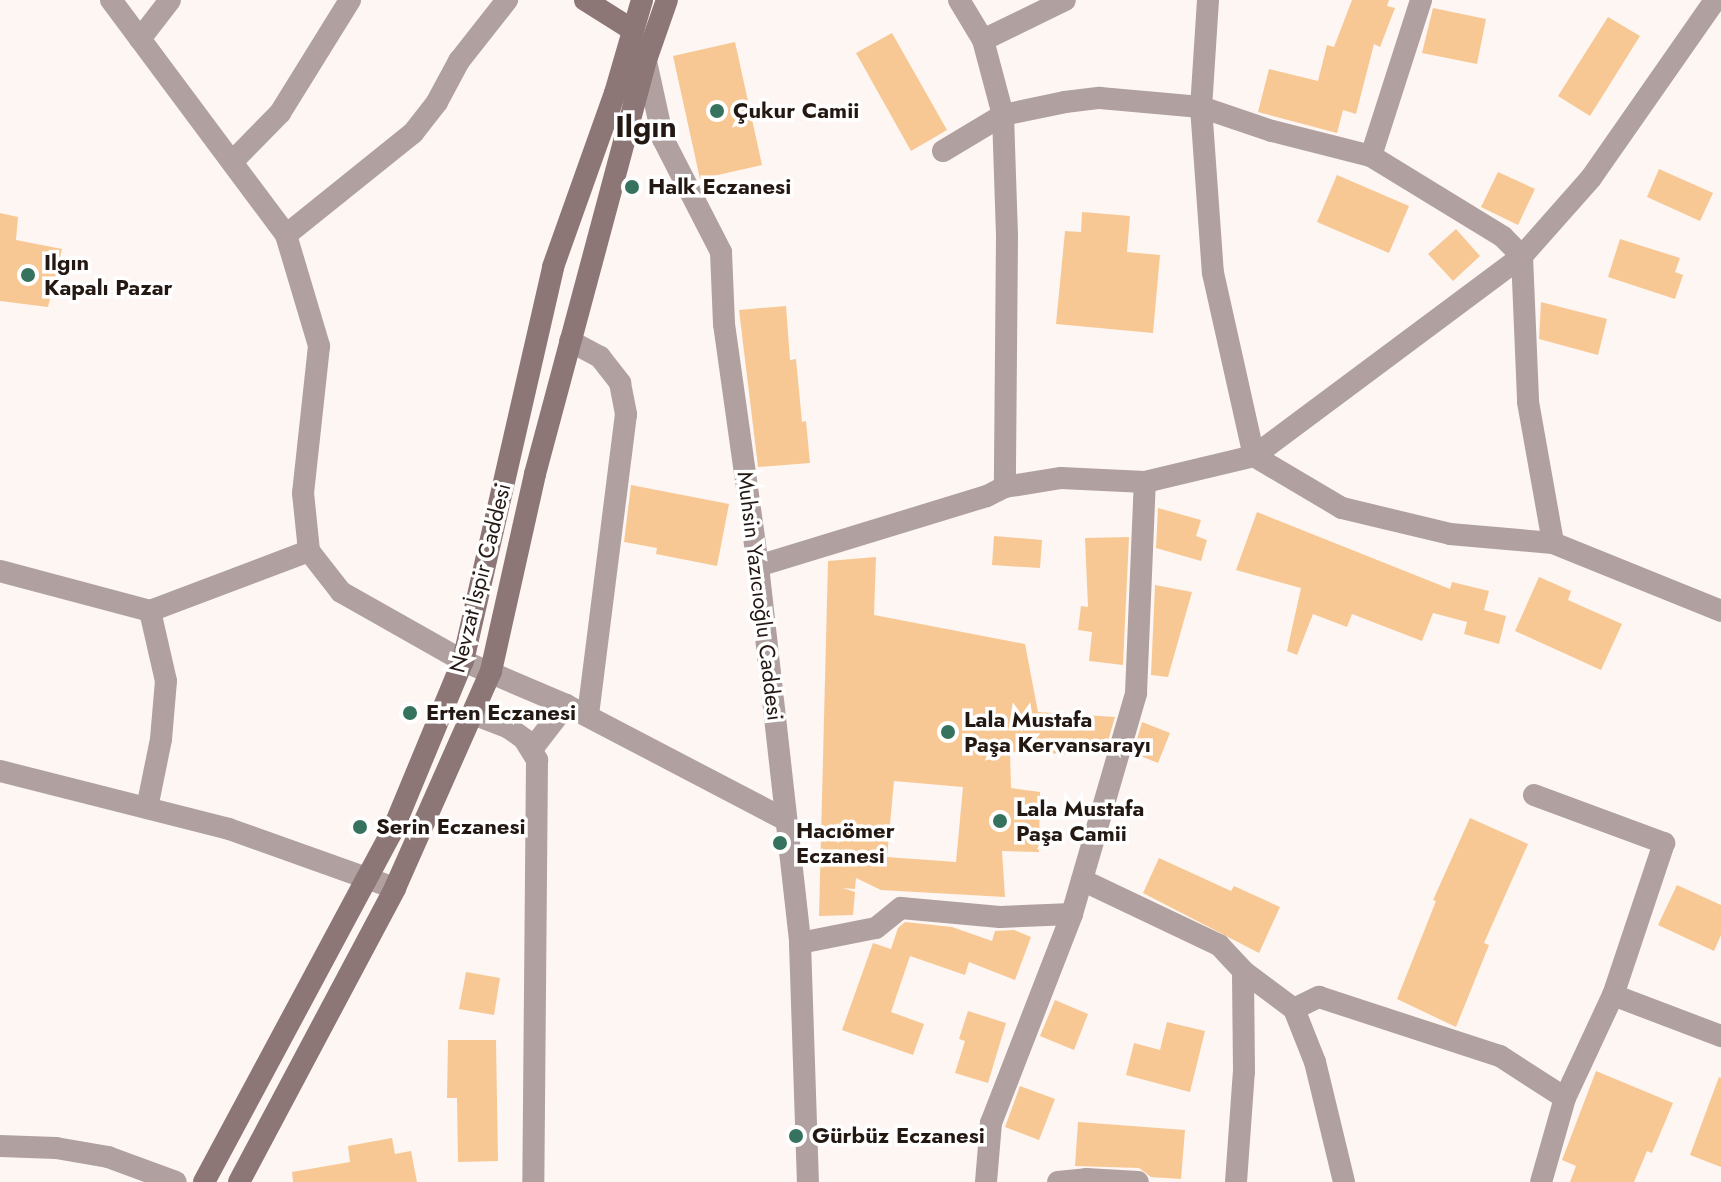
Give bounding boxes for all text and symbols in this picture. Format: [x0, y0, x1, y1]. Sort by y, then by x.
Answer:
place label: Çukur Camii [733, 98, 859, 124]
marker: Çukur Camii [708, 102, 726, 120]
district label: Ilgın [615, 109, 677, 145]
place label: Halk Eczanesi [648, 174, 791, 200]
marker: Halk Eczanesi [623, 178, 641, 196]
place label: Ilgın Kapalı Pazar [44, 249, 173, 300]
marker: Ilgın Kapalı Pazar [19, 266, 37, 284]
street label: Muhsin Yazıcıoğlu Caddesi [732, 470, 788, 722]
street label: Nevzat İspir Caddesi [444, 481, 516, 675]
place label: Erten Eczanesi [426, 700, 576, 726]
marker: Erten Eczanesi [401, 704, 419, 722]
place label: Lala Mustafa Paşa Kervansarayı [964, 706, 1151, 758]
marker: Lala Mustafa Paşa Kervansarayı [939, 723, 957, 741]
place label: Lala Mustafa Paşa Camii [1016, 795, 1144, 846]
marker: Lala Mustafa Paşa Camii [991, 812, 1009, 830]
place label: Serin Eczanesi [376, 814, 526, 840]
place label: Hacıömer Eczanesi [796, 817, 895, 868]
marker: Serin Eczanesi [351, 818, 369, 836]
marker: Hacıömer Eczanesi [771, 834, 789, 852]
place label: Gürbüz Eczanesi [812, 1123, 985, 1149]
marker: Gürbüz Eczanesi [787, 1127, 805, 1145]

